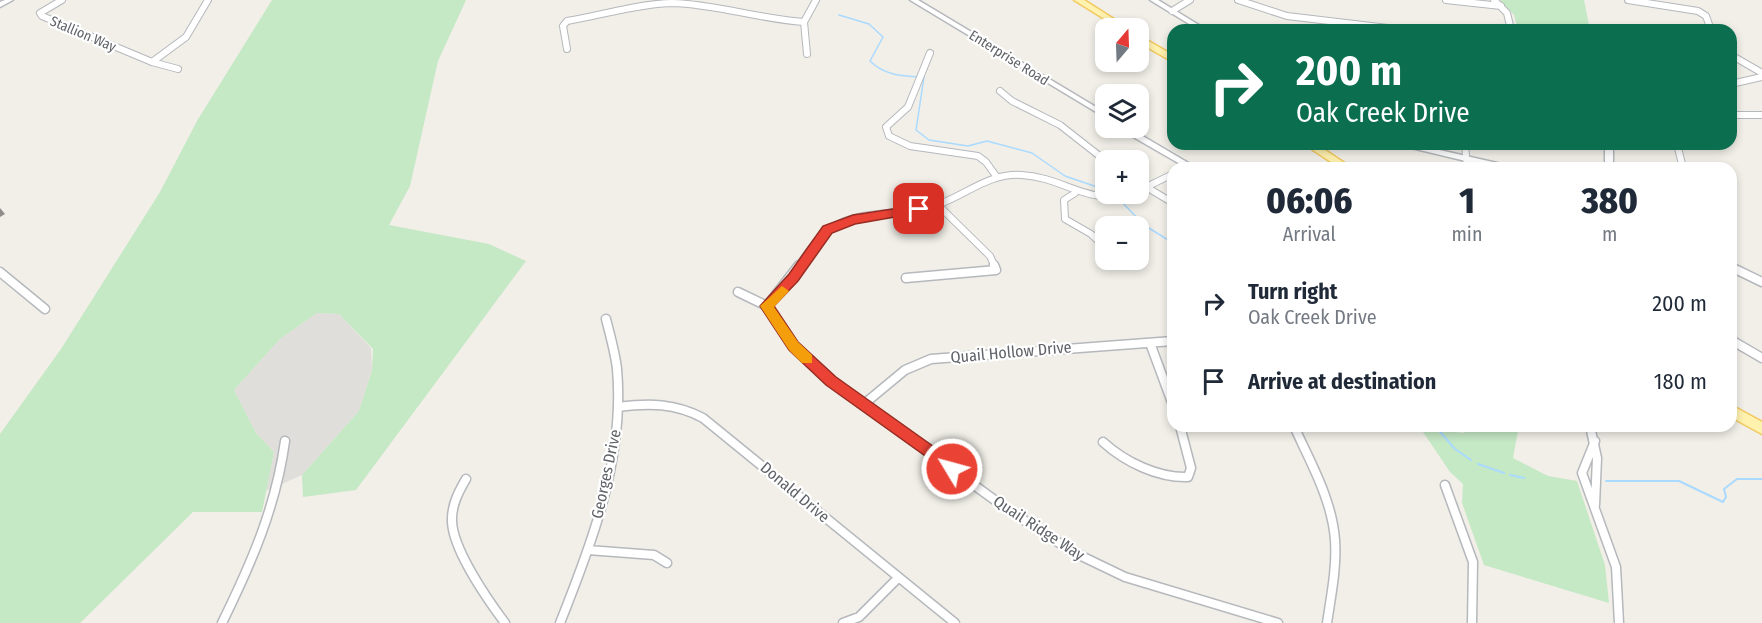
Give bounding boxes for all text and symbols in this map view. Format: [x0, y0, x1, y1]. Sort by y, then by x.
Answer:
street label: Stallion Way [47, 12, 119, 56]
north arrow [1095, 18, 1149, 72]
map controls [1095, 18, 1149, 270]
street label: Enterprise Road [966, 27, 1052, 89]
text: 200 m [1296, 46, 1402, 96]
icon: right [1197, 48, 1275, 126]
button: layers [1095, 84, 1149, 138]
text: Oak Creek Drive [1296, 97, 1470, 129]
button: + [1095, 150, 1149, 204]
text: 06:06 [1266, 179, 1353, 223]
text: 1 [1459, 179, 1475, 223]
text: 380 [1581, 179, 1638, 223]
pin [893, 183, 944, 234]
icon: arrive [902, 192, 935, 225]
button: − [1095, 216, 1149, 270]
text: Arrival [1283, 222, 1336, 246]
text: min [1451, 222, 1482, 246]
text: m [1602, 222, 1617, 246]
text: Turn right [1248, 278, 1337, 305]
icon: right [1197, 287, 1230, 320]
text: 200 m [1652, 290, 1707, 317]
text: Oak Creek Drive [1248, 305, 1377, 329]
street label: Quail Hollow Drive [950, 337, 1072, 367]
icon: arrive [1197, 365, 1230, 398]
text: Arrive at destination [1248, 368, 1436, 395]
text: 180 m [1654, 368, 1707, 395]
street label: Georges Drive [587, 428, 625, 520]
position arrow [920, 437, 984, 501]
street label: Donald Drive [757, 458, 833, 526]
street label: Quail Ridge Way [990, 491, 1089, 565]

